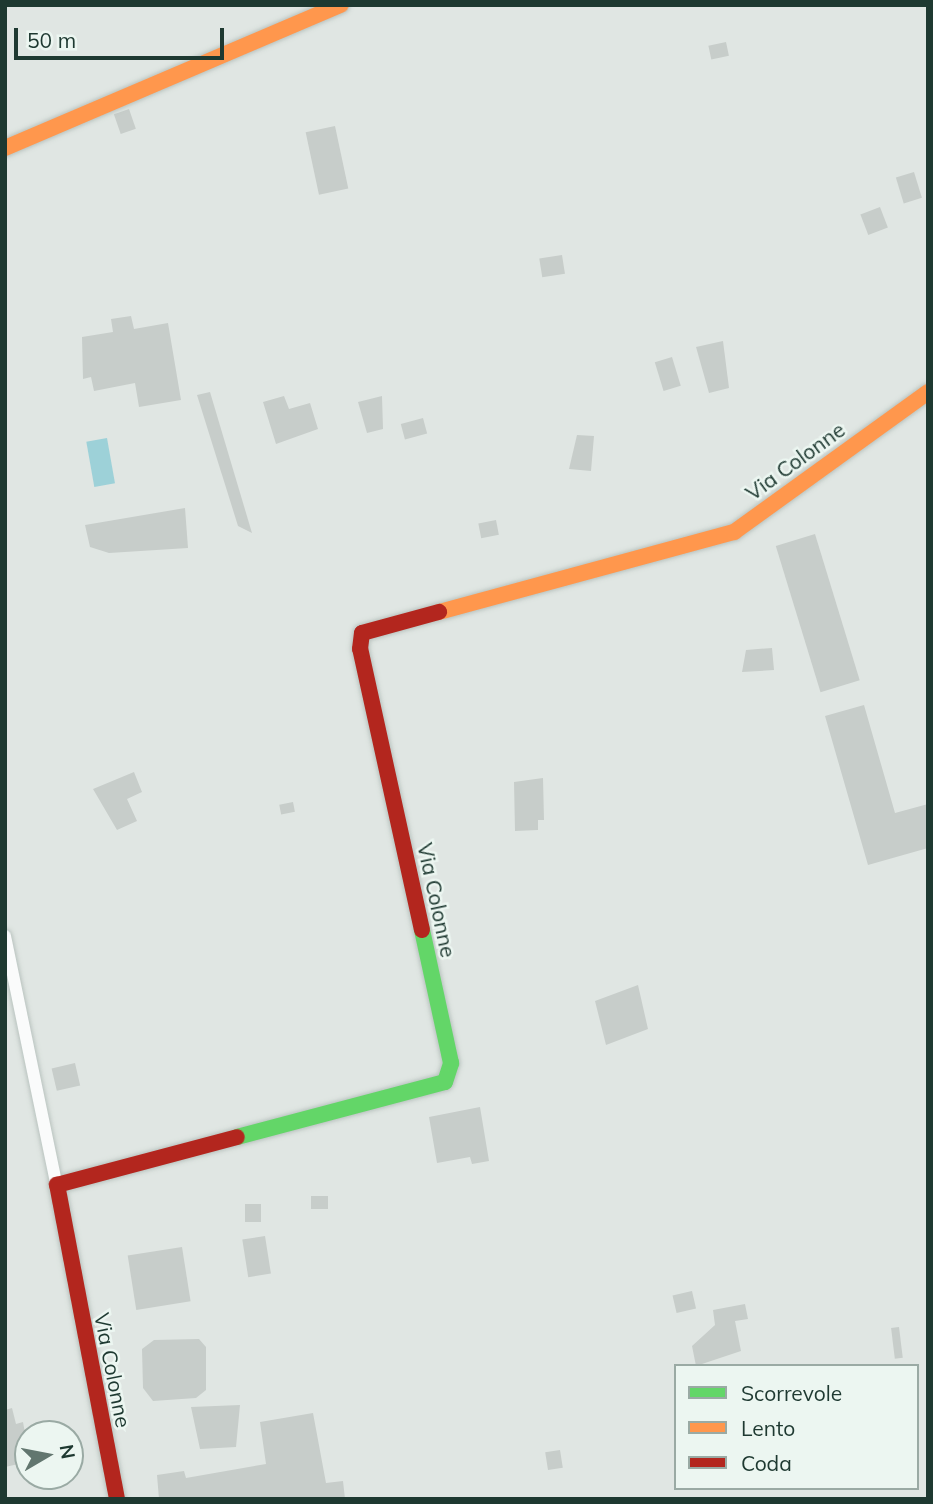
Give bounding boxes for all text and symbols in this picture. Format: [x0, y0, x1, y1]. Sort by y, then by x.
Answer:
scale bar [18, 14, 228, 58]
text: 50 m [27, 27, 76, 53]
street label: Via Colonne [741, 417, 849, 505]
street label: Via Colonne [413, 840, 461, 960]
street label: Via Colonne [90, 1310, 136, 1430]
legend [674, 1364, 919, 1490]
text: Scorrevole [741, 1380, 842, 1406]
text: Lento [741, 1415, 795, 1441]
north arrow [14, 1420, 84, 1490]
text: N [55, 1443, 81, 1461]
text: Coda [741, 1450, 792, 1476]

